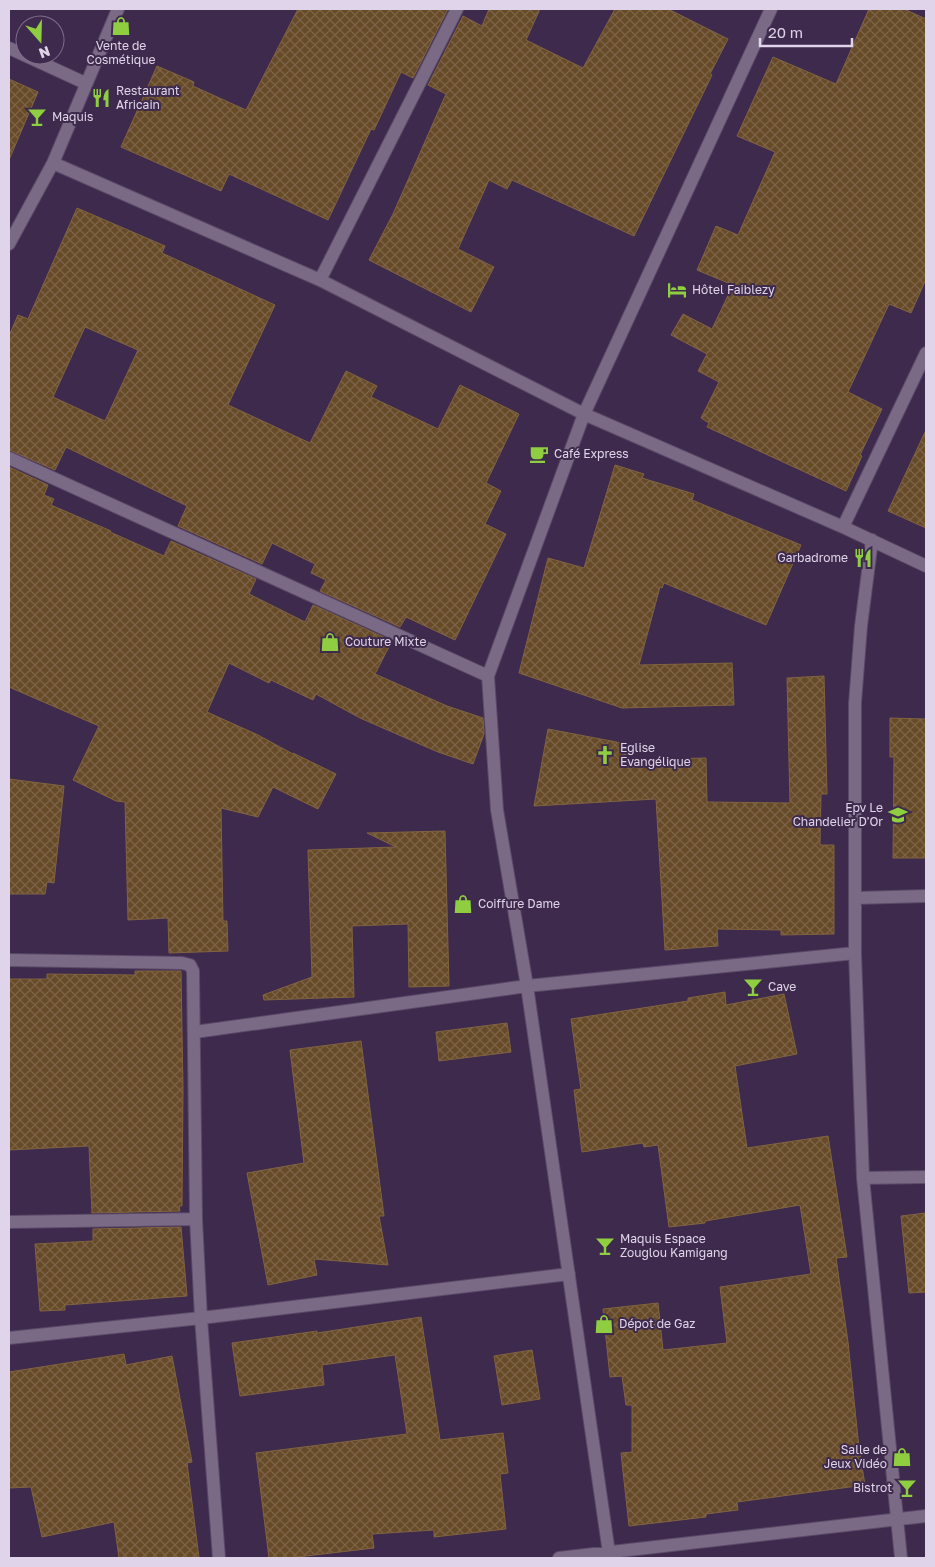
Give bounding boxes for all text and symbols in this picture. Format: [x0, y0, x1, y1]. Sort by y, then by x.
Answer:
north arrow [15, 15, 65, 65]
shop icon: Vente de Cosmétique [110, 15, 132, 37]
scale bar [760, 15, 852, 47]
text: 20 m [768, 23, 803, 41]
place label: Vente de Cosmétique [87, 38, 155, 67]
text: N [37, 43, 53, 62]
place label: Restaurant Africain [116, 83, 180, 112]
restaurant icon: Restaurant Africain [90, 87, 112, 109]
bar icon: Maquis [26, 106, 48, 128]
place label: Maquis [52, 109, 93, 124]
hotel icon: Hôtel Faiblezy [666, 279, 688, 301]
place label: Hôtel Faiblezy [692, 282, 775, 297]
cafe icon: Café Express [528, 443, 550, 465]
place label: Café Express [554, 446, 629, 461]
restaurant icon: Garbadrome [852, 547, 874, 569]
place label: Garbadrome [777, 550, 848, 565]
shop icon: Couture Mixte [319, 631, 341, 653]
place label: Couture Mixte [345, 634, 426, 649]
place label: Eglise Evangélique [620, 740, 691, 769]
church icon: Eglise Evangélique [594, 744, 616, 766]
place label: Epv Le Chandelier D'Or [793, 800, 883, 829]
school or university icon: Epv Le Chandelier D'Or [887, 804, 909, 826]
shop icon: Coiffure Dame [452, 893, 474, 915]
place label: Coiffure Dame [478, 896, 560, 911]
bar icon: Cave [742, 976, 764, 998]
place label: Cave [768, 979, 796, 994]
place label: Maquis Espace Zouglou Kamigang [620, 1231, 728, 1260]
bar icon: Maquis Espace Zouglou Kamigang [594, 1235, 616, 1257]
shop icon: Dépot de Gaz [593, 1313, 615, 1335]
place label: Dépot de Gaz [619, 1316, 695, 1331]
place label: Salle de Jeux Vidéo [824, 1442, 887, 1471]
shop icon: Salle de Jeux Vidéo [891, 1446, 913, 1468]
bar icon: Bistrot [896, 1477, 918, 1499]
place label: Bistrot [853, 1480, 892, 1495]

